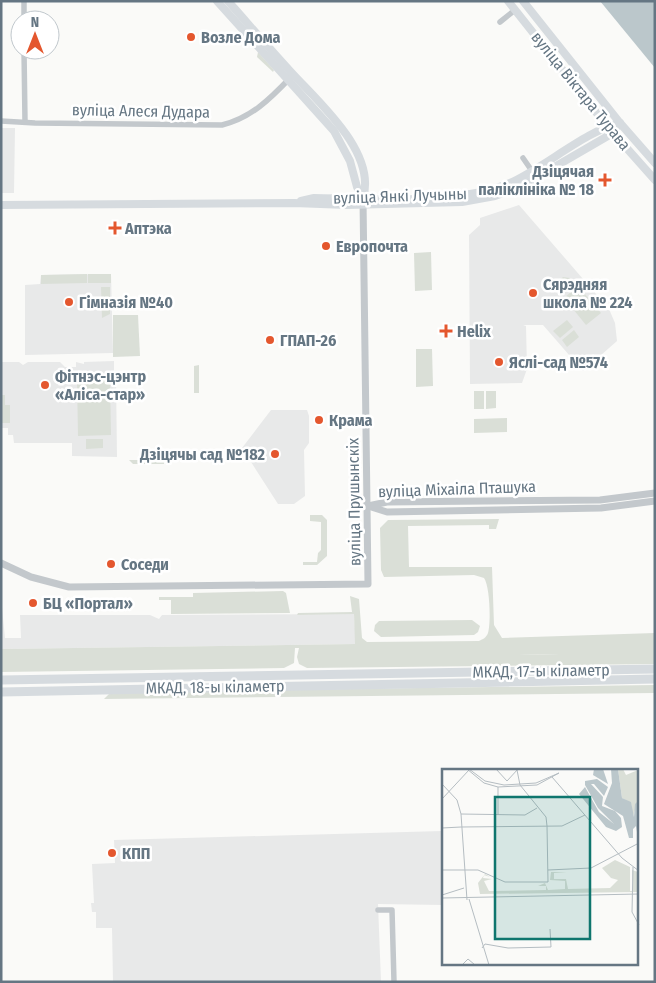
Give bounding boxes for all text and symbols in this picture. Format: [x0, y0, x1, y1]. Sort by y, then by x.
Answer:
north arrow [10, 10, 60, 60]
text: N [31, 14, 39, 31]
place label: Возле Дома [201, 28, 281, 47]
street label: вуліца Віктара Турава [527, 28, 635, 154]
marker: Возле Дома [185, 31, 197, 43]
street label: вуліца Алеся Дудара [72, 100, 210, 122]
place label: Дзіцячая паліклініка № 18 [478, 162, 595, 199]
marker: Дзіцячая паліклініка № 18 [598, 173, 612, 187]
street label: вуліца Янкі Лучыны [333, 184, 467, 208]
place label: Аптэка [124, 219, 172, 238]
marker: Аптэка [109, 222, 121, 234]
place label: Европочта [336, 237, 408, 256]
marker: Европочта [320, 240, 332, 252]
place label: Сярэдняя школа № 224 [543, 275, 632, 312]
marker: Сярэдняя школа № 224 [527, 287, 539, 299]
place label: Гімназія №40 [79, 293, 173, 312]
marker: Гімназія №40 [63, 296, 75, 308]
place label: Helix [457, 322, 491, 341]
marker: Helix [439, 324, 453, 338]
place label: ГПАП-26 [280, 331, 336, 350]
marker: ГПАП-26 [264, 334, 276, 346]
place label: Яслі-сад №574 [509, 353, 608, 372]
marker: Яслі-сад №574 [493, 356, 505, 368]
place label: Фітнэс-цэнтр «Аліса-стар» [55, 367, 146, 404]
marker: Фітнэс-цэнтр «Аліса-стар» [39, 379, 51, 391]
place label: Крама [329, 411, 372, 430]
marker: Крама [313, 414, 325, 426]
street label: вуліца Прушынскіх [343, 438, 365, 566]
place label: Дзіцячы сад №182 [139, 445, 266, 464]
marker: Дзіцячы сад №182 [269, 448, 281, 460]
street label: вуліца Міхаіла Пташука [378, 477, 536, 501]
place label: Соседи [121, 555, 169, 574]
marker: Соседи [105, 558, 117, 570]
place label: БЦ «Портал» [43, 594, 133, 613]
marker: БЦ «Портал» [27, 597, 39, 609]
street label: МКАД, 17-ы кіламетр [472, 660, 610, 682]
street label: МКАД, 18-ы кіламетр [145, 676, 285, 698]
inset map [442, 769, 638, 966]
place label: КПП [122, 844, 150, 863]
marker: КПП [106, 847, 118, 859]

